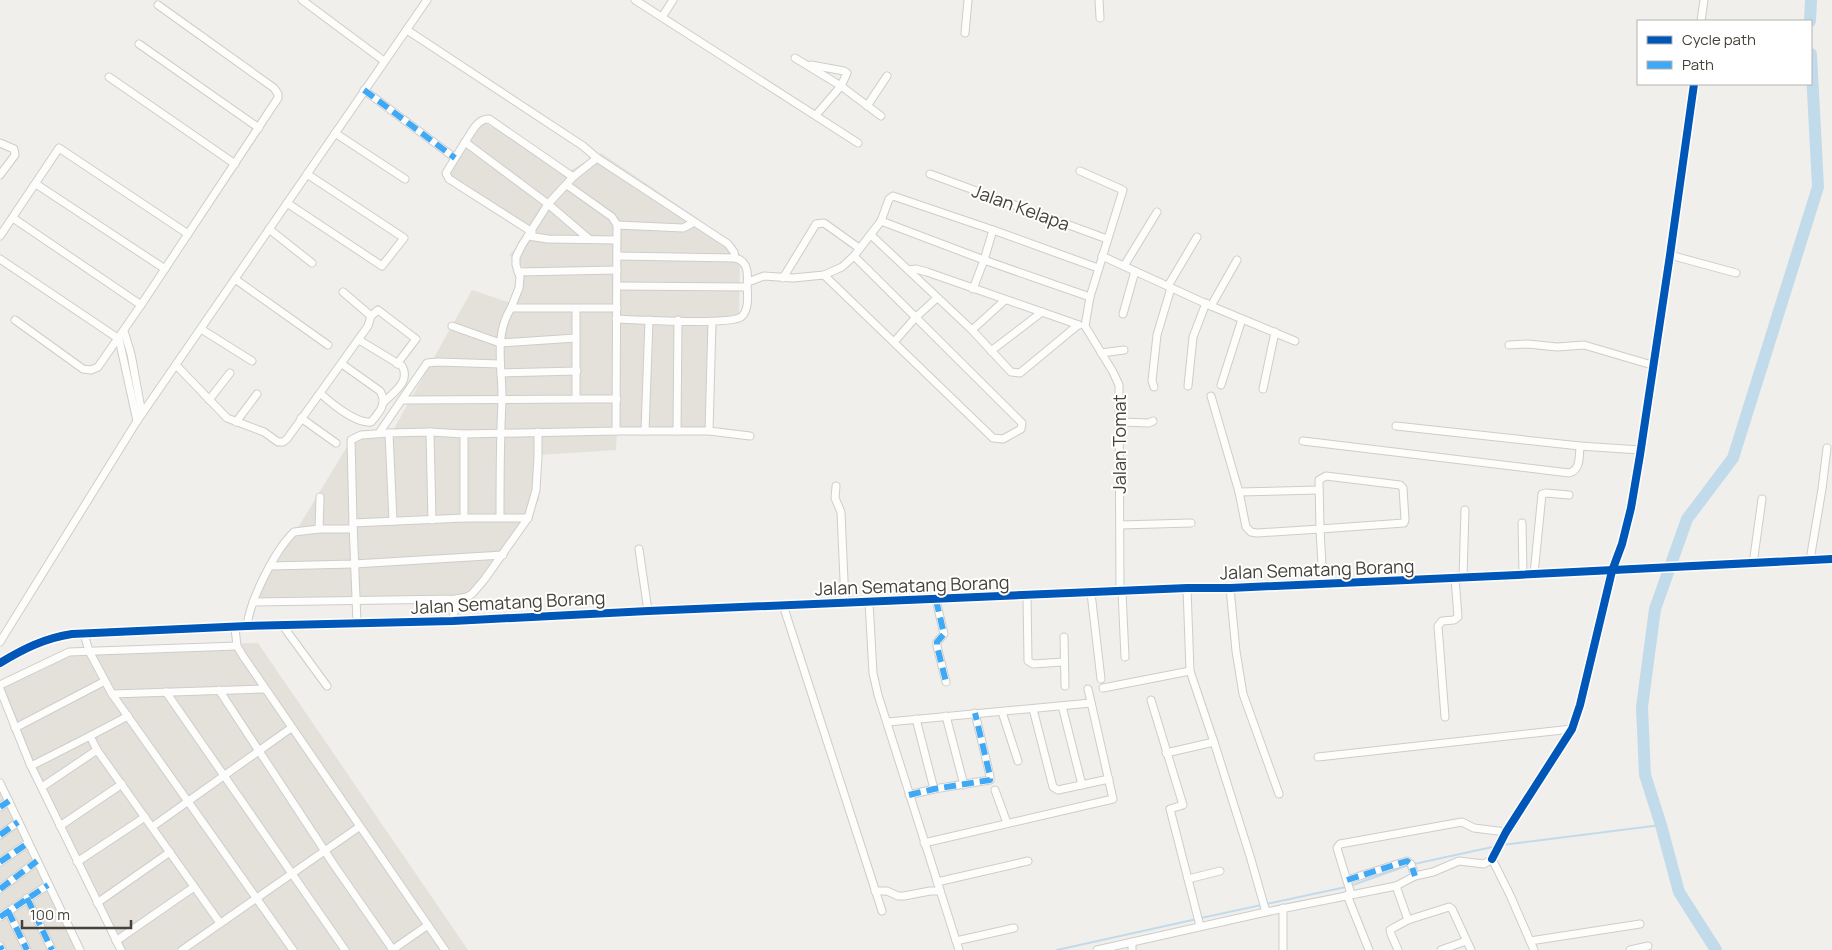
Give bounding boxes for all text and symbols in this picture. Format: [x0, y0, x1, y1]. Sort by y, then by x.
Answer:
legend [1637, 20, 1812, 85]
text: Cycle path [1682, 29, 1756, 50]
text: Path [1682, 54, 1714, 75]
street label: Jalan Kelapa [969, 178, 1073, 236]
street label: Jalan Tomat [1107, 394, 1131, 494]
street label: Jalan Sematang Borang [1219, 554, 1415, 584]
street label: Jalan Sematang Borang [814, 570, 1010, 600]
street label: Jalan Sematang Borang [410, 585, 606, 619]
scale bar [22, 898, 131, 930]
text: 100 m [30, 904, 70, 925]

